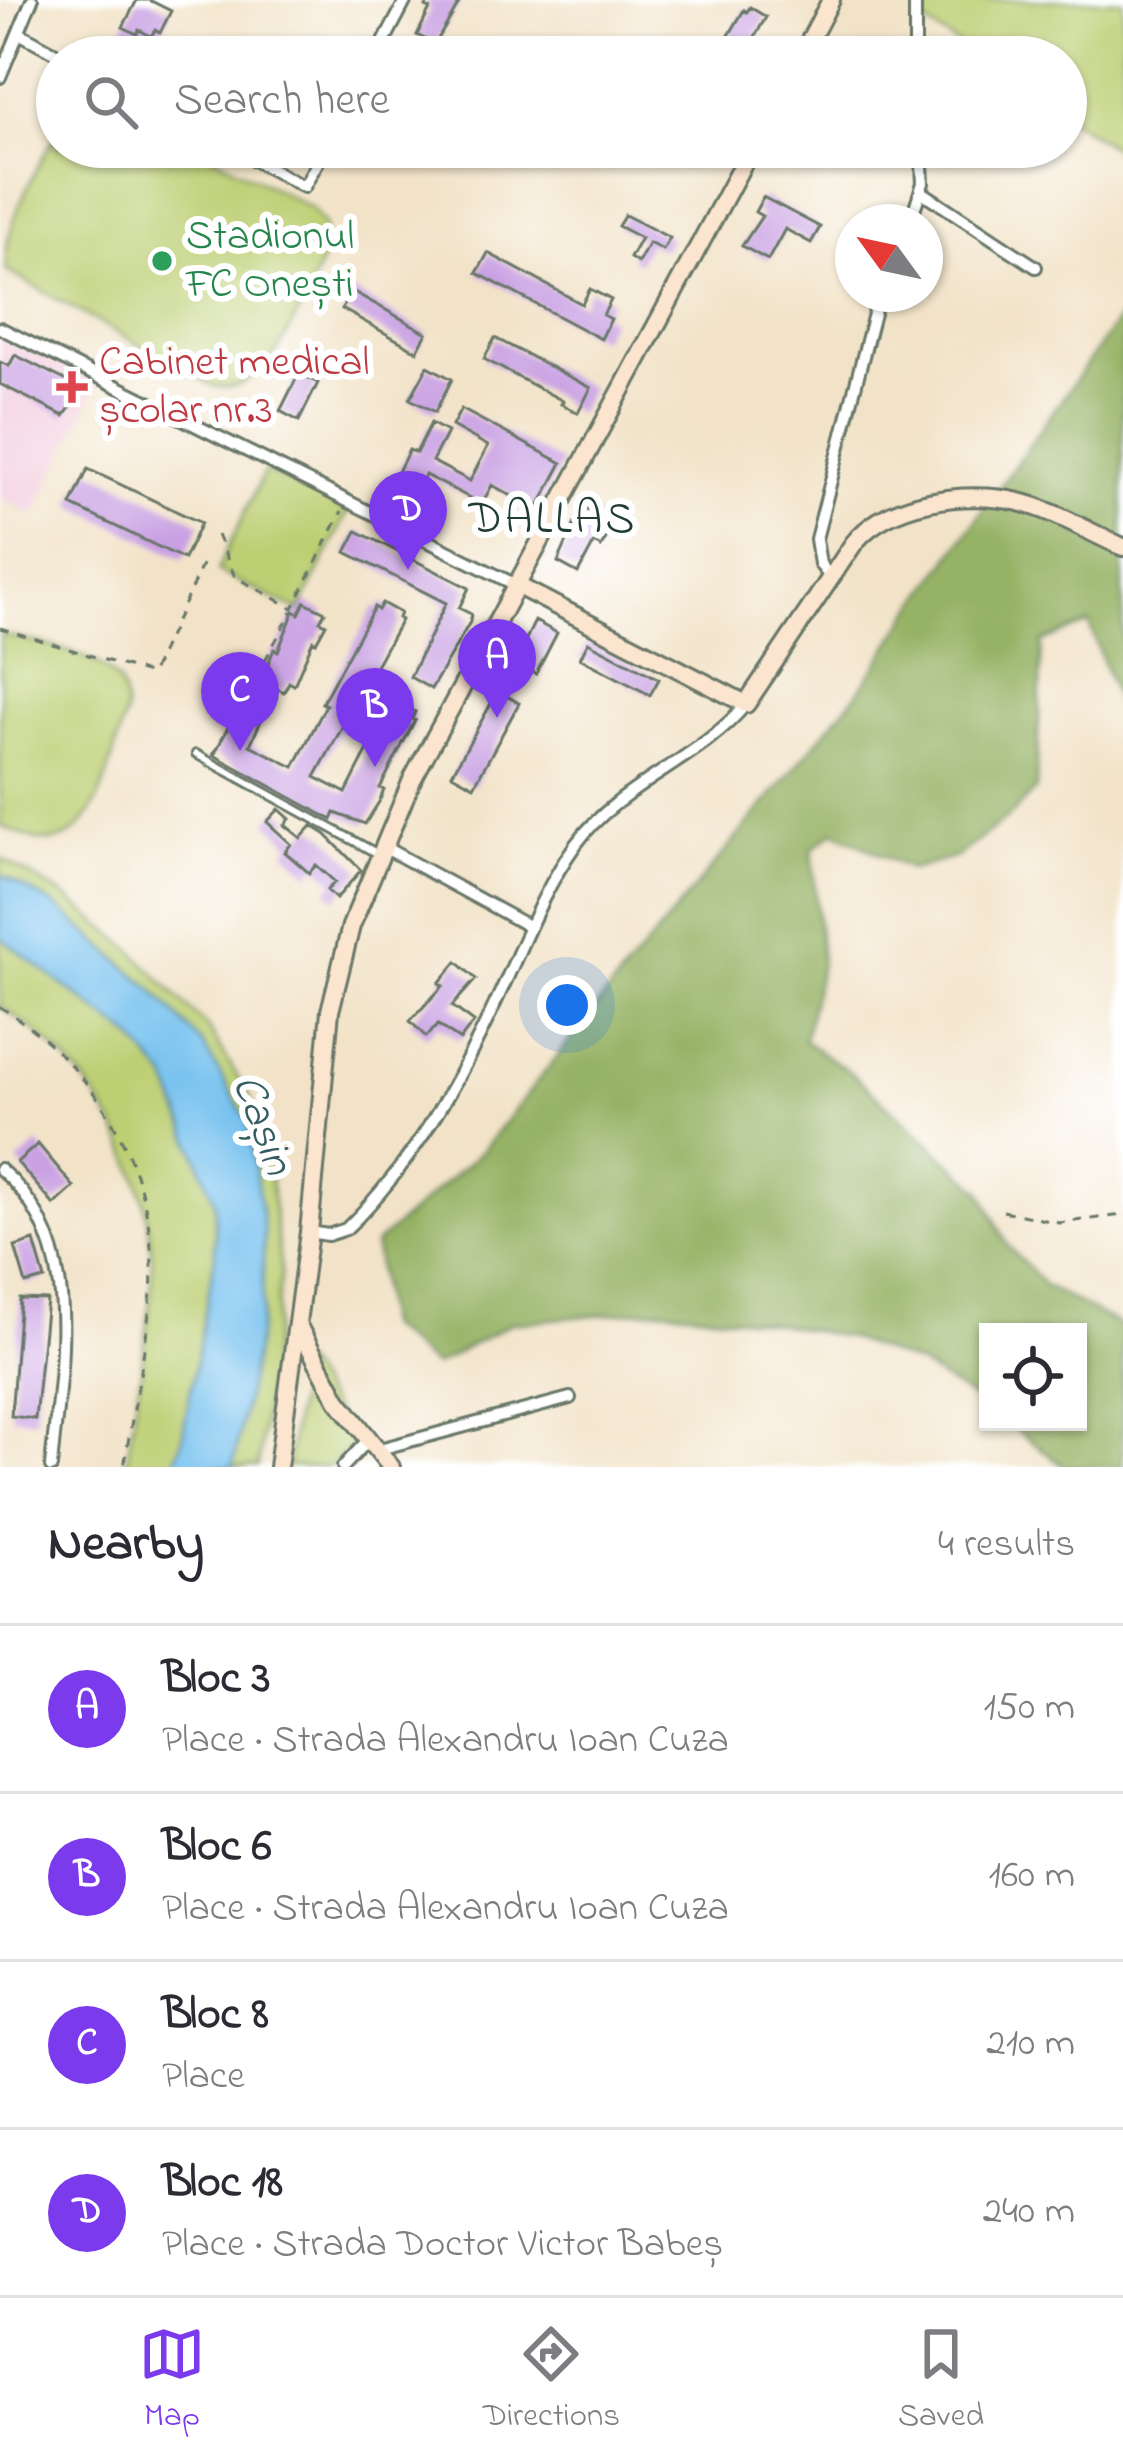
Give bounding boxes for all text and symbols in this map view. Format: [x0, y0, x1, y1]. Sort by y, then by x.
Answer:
search box [36, 36, 1087, 168]
icon: search [78, 69, 144, 135]
text: Search here [174, 69, 390, 135]
north arrow [835, 204, 943, 312]
place label: Stadionul FC Onești [185, 207, 354, 316]
marker: Stadionul FC Onești [149, 248, 175, 274]
place label: Cabinet medical școlar nr.3 [99, 333, 370, 442]
marker: Cabinet medical școlar nr.3 [56, 371, 88, 403]
pin: D [369, 471, 447, 570]
district label: DALLAS [468, 488, 637, 554]
pin: A [458, 619, 536, 718]
pin: C [201, 652, 279, 751]
pin: B [336, 668, 414, 767]
your location [537, 975, 597, 1035]
water label: Cașin [213, 1066, 310, 1186]
map controls [979, 1323, 1087, 1431]
button: locate [979, 1323, 1087, 1431]
text: Nearby [48, 1508, 204, 1583]
text: 4 results [938, 1517, 1075, 1574]
text: Bloc 3 [162, 1647, 270, 1713]
text: A [75, 1680, 99, 1737]
text: 150 m [983, 1680, 1075, 1737]
text: Place · Strada Alexandru Ioan Cuza [162, 1713, 729, 1770]
text: Bloc 6 [162, 1815, 272, 1881]
text: B [74, 1848, 100, 1905]
text: 160 m [989, 1848, 1075, 1905]
text: Place · Strada Alexandru Ioan Cuza [162, 1881, 729, 1938]
text: Bloc 8 [162, 1983, 269, 2049]
text: C [76, 2016, 98, 2073]
text: 210 m [986, 2016, 1075, 2073]
text: Place [162, 2049, 245, 2106]
text: Bloc 18 [162, 2151, 283, 2217]
text: D [73, 2184, 101, 2241]
text: 240 m [983, 2184, 1075, 2241]
text: Place · Strada Doctor Victor Babeș [162, 2217, 723, 2274]
tab: Map [139, 2321, 205, 2441]
tab: Directions [483, 2321, 620, 2441]
tab: Saved [898, 2321, 984, 2441]

